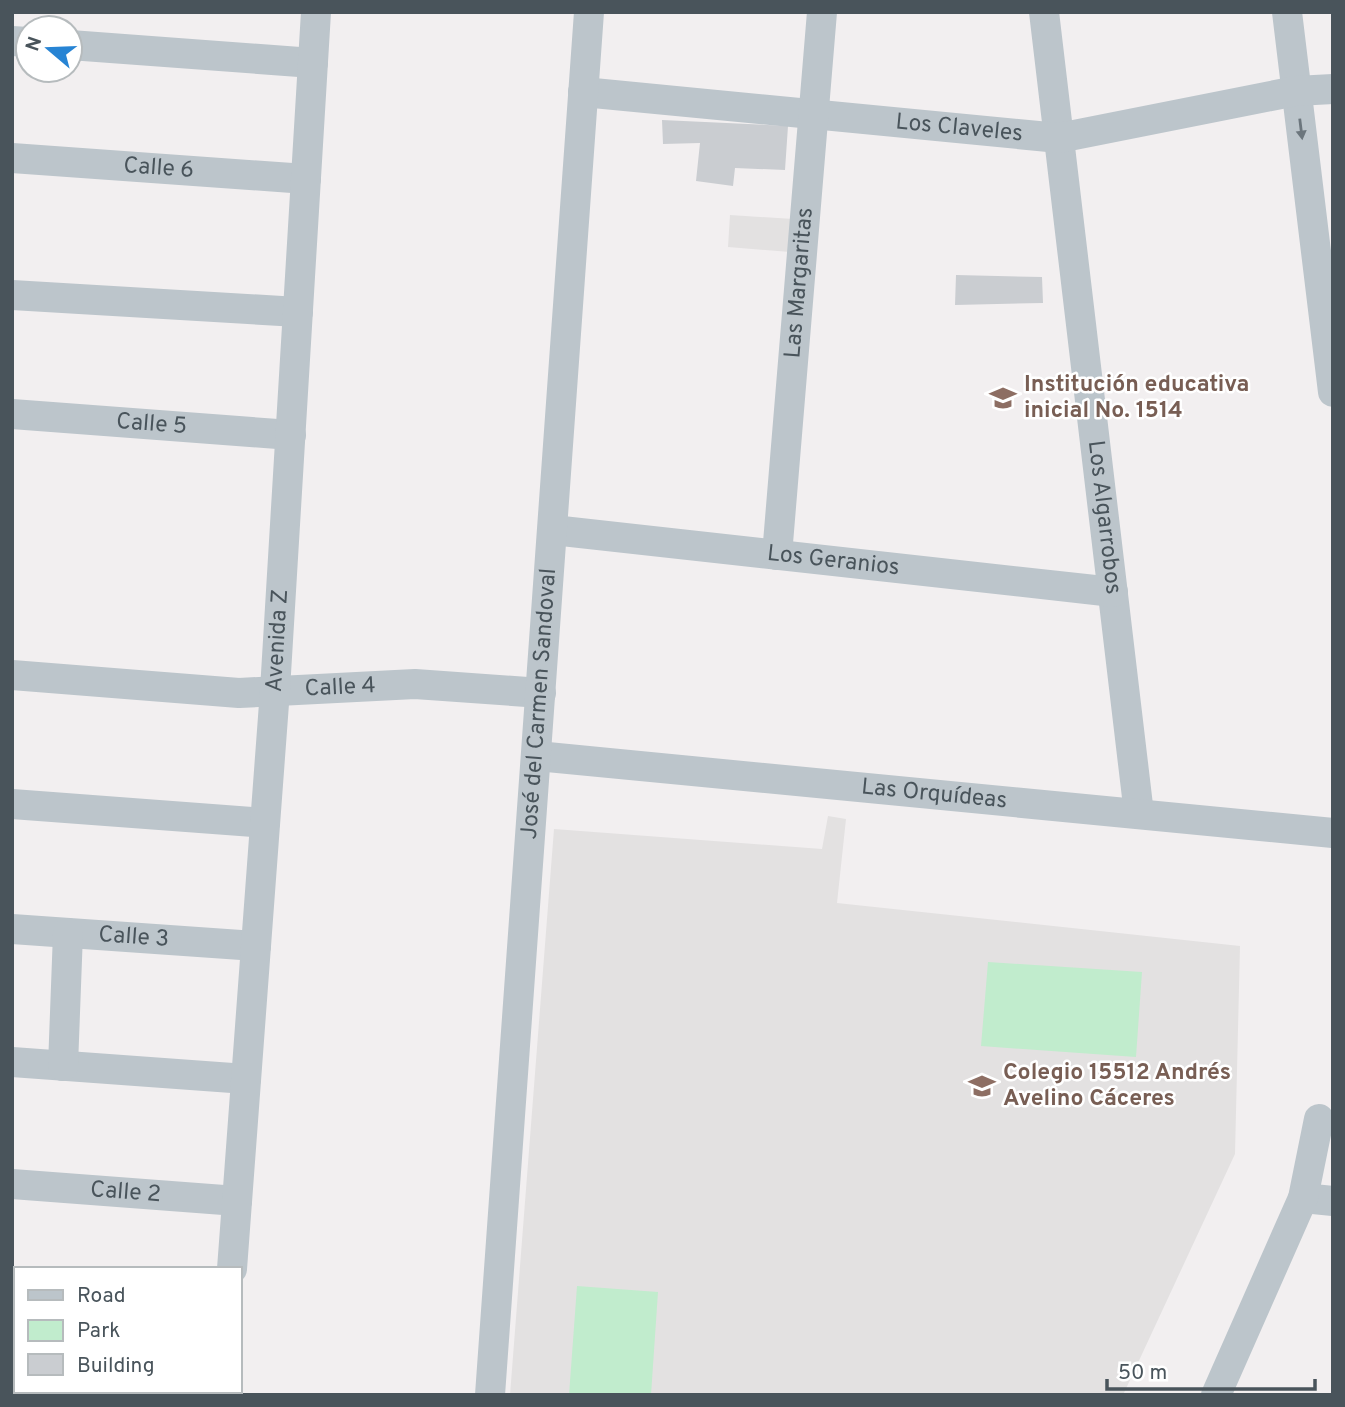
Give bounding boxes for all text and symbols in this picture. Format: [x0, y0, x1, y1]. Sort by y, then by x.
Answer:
north arrow [14, 14, 84, 84]
text: N [21, 34, 48, 54]
street label: Los Claveles [894, 108, 1024, 149]
one-way arrow [1295, 118, 1306, 140]
street label: Calle 6 [122, 151, 195, 185]
street label: Las Margaritas [779, 206, 820, 360]
place label: Institución educativa inicial No. 1514 [1024, 371, 1249, 426]
school or university icon: Institución educativa inicial No. 1514 [988, 383, 1018, 413]
street label: Calle 5 [115, 407, 188, 442]
street label: Los Algarrobos [1080, 439, 1127, 596]
street label: Los Geranios [765, 539, 901, 583]
street label: José del Carmen Sandoval [515, 567, 564, 840]
street label: Avenida Z [260, 588, 296, 693]
street label: Calle 4 [304, 672, 376, 704]
street label: Las Orquídeas [860, 773, 1008, 816]
street label: Calle 3 [97, 921, 170, 954]
place label: Colegio 15512 Andrés Avelino Cáceres [1003, 1059, 1231, 1114]
school or university icon: Colegio 15512 Andrés Avelino Cáceres [967, 1071, 997, 1101]
street label: Calle 2 [89, 1175, 162, 1210]
legend [14, 1267, 242, 1393]
text: Road [77, 1283, 126, 1310]
text: Park [77, 1318, 120, 1345]
scale bar [1107, 1348, 1315, 1392]
text: Building [77, 1353, 155, 1380]
text: 50 m [1118, 1360, 1167, 1387]

